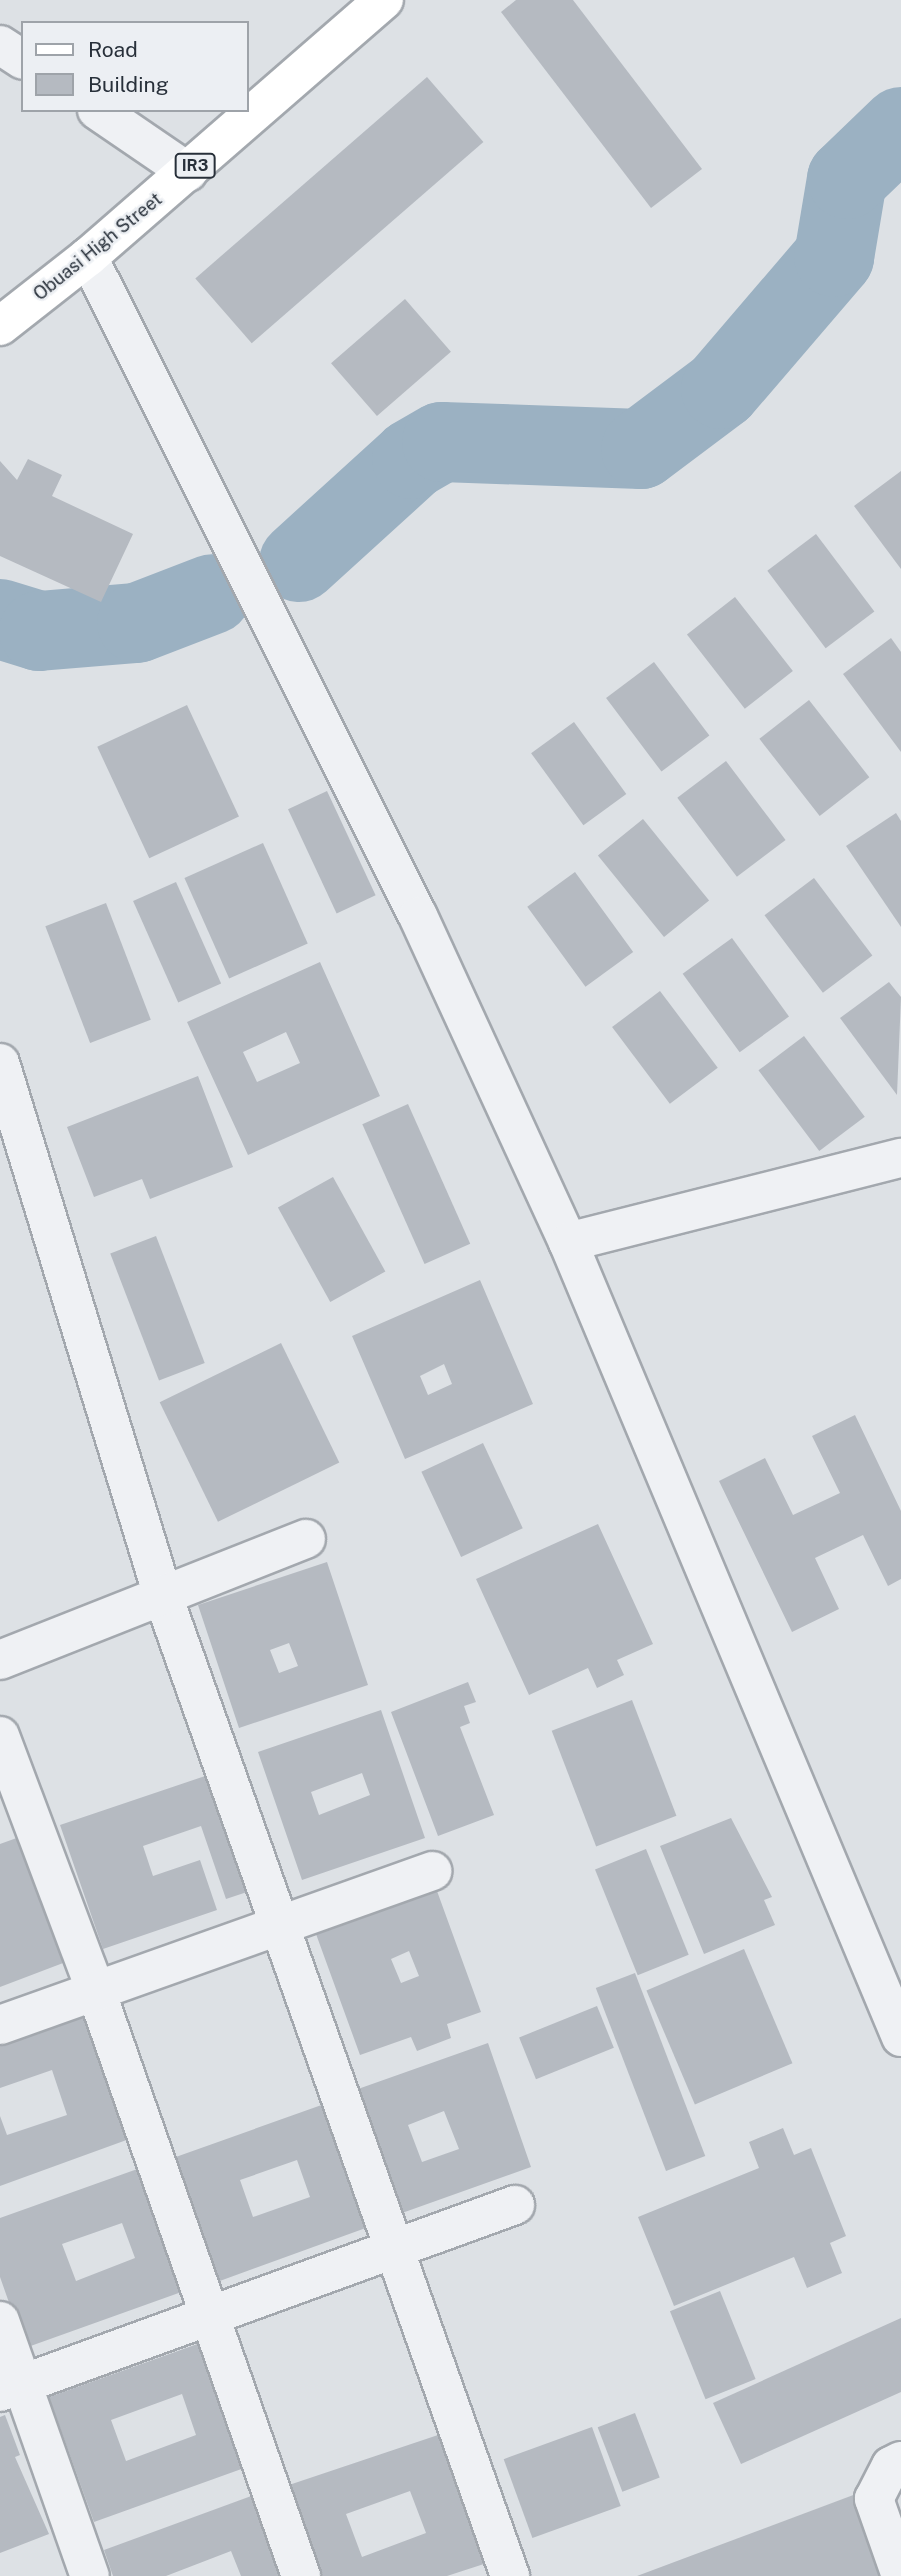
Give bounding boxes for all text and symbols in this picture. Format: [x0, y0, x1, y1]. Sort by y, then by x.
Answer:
legend [21, 21, 248, 112]
text: Road [88, 37, 138, 62]
text: Building [88, 72, 169, 97]
road number: IR3 [174, 154, 216, 178]
street label: Obuasi High Street [30, 189, 166, 305]

